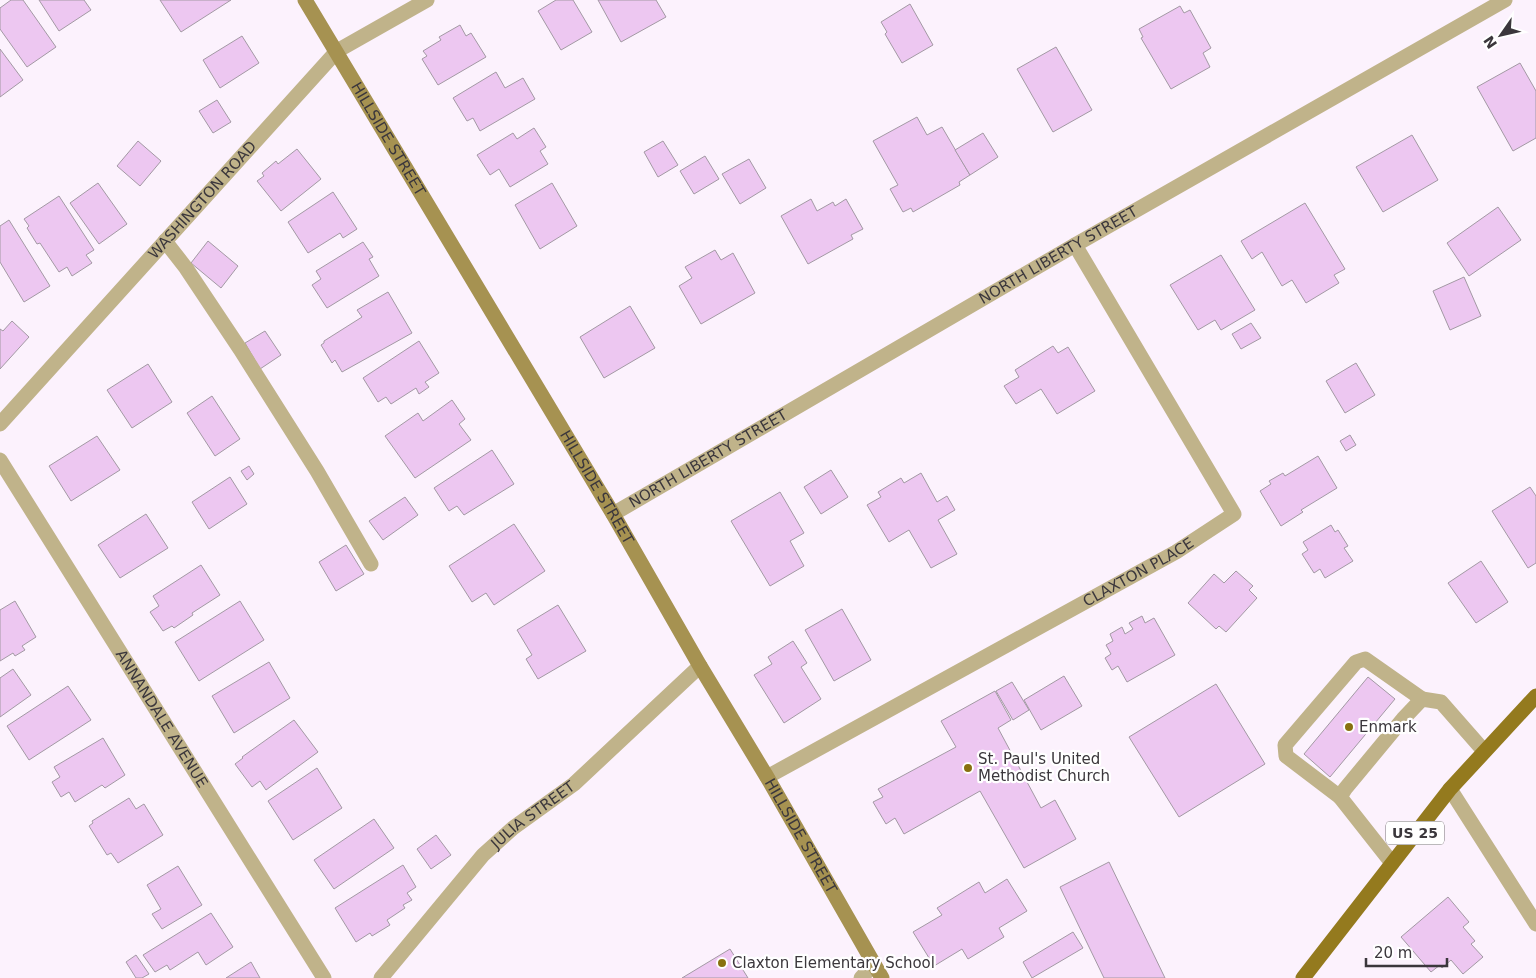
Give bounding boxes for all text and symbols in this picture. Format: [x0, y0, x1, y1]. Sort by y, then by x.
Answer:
north arrow [1476, 10, 1526, 60]
text: N [1480, 33, 1500, 52]
street label: HILLSIDE STREET [347, 79, 430, 200]
street label: WASHINGTON ROAD [145, 137, 260, 263]
street label: NORTH LIBERTY STREET [976, 202, 1141, 308]
street label: NORTH LIBERTY STREET [626, 405, 791, 512]
street label: HILLSIDE STREET [556, 427, 638, 548]
street label: CLAXTON PLACE [1080, 534, 1197, 610]
street label: ANNANDALE AVENUE [112, 646, 212, 791]
place label: Enmark [1359, 718, 1417, 736]
marker: Enmark [1343, 721, 1355, 733]
place label: St. Paul's United Methodist Church [978, 750, 1110, 785]
marker: St. Paul's United Methodist Church [962, 762, 974, 774]
street label: HILLSIDE STREET [761, 775, 841, 897]
street label: JULIA STREET [487, 777, 579, 853]
road number: US 25 [1386, 821, 1444, 844]
scale bar [1366, 936, 1447, 968]
text: 20 m [1374, 944, 1412, 962]
place label: Claxton Elementary School [732, 954, 935, 972]
marker: Claxton Elementary School [716, 957, 728, 969]

